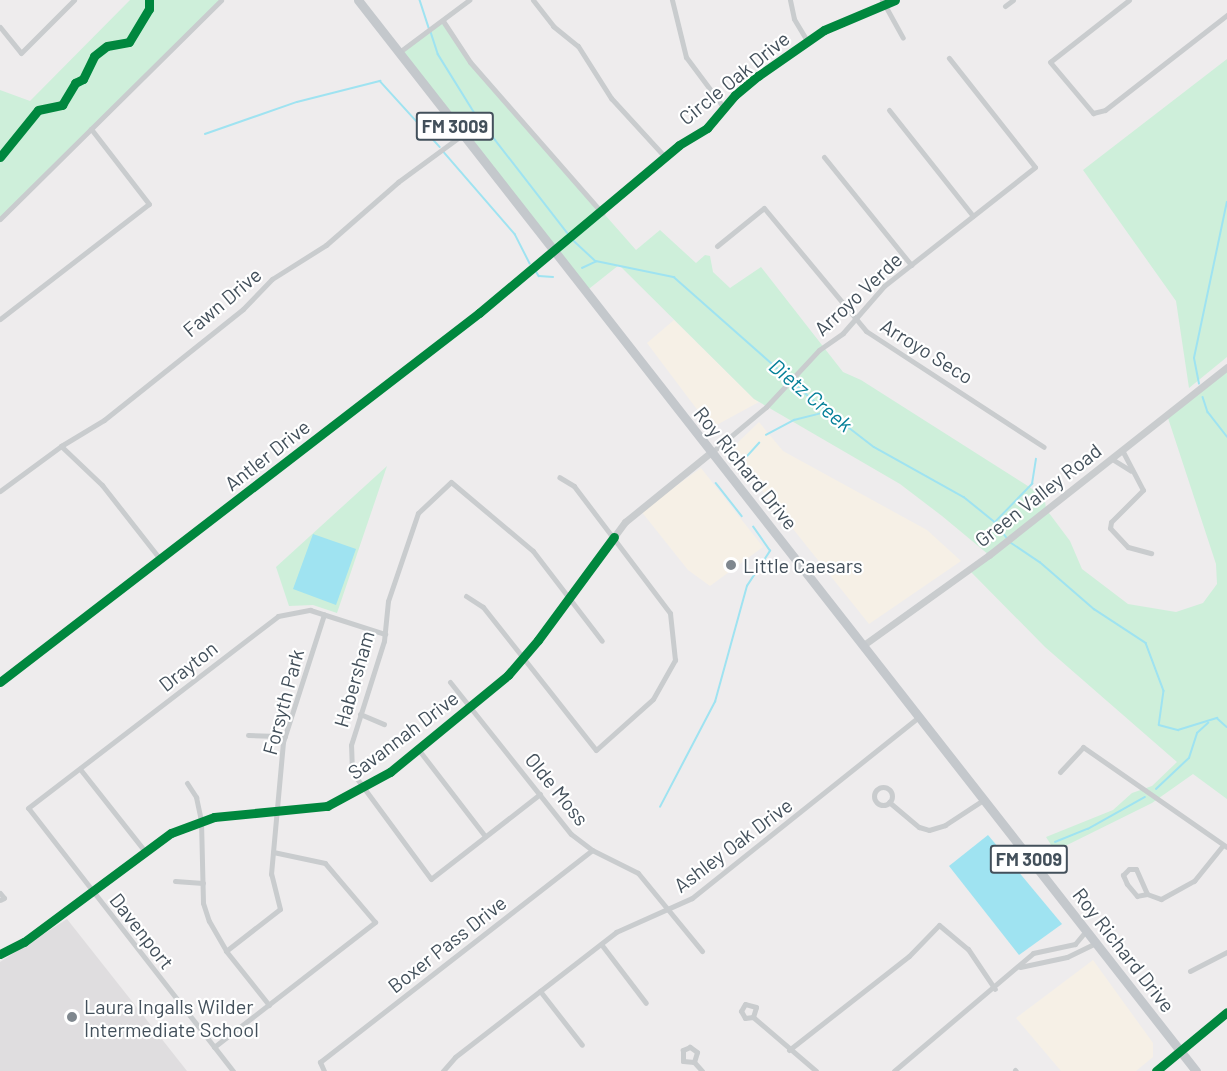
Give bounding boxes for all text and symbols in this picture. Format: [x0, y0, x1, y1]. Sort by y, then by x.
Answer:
street label: Circle Oak Drive [674, 26, 794, 130]
road number: FM 3009 [414, 111, 496, 141]
street label: Arroyo Verde [809, 247, 907, 341]
street label: Fawn Drive [178, 262, 266, 342]
street label: Arroyo Seco [876, 313, 978, 389]
water label: Dietz Creek [764, 353, 858, 437]
street label: Roy Richard Drive [689, 402, 803, 534]
street label: Antler Drive [220, 414, 314, 496]
street label: Green Valley Road [970, 438, 1106, 552]
place label: Little Caesars [743, 553, 863, 577]
marker: Little Caesars [724, 558, 738, 572]
street label: Habersham [329, 628, 379, 730]
street label: Drayton [154, 636, 222, 696]
street label: Forsyth Park [257, 647, 309, 757]
street label: Savannah Drive [343, 686, 463, 784]
street label: Olde Moss [520, 748, 594, 830]
street label: Ashley Oak Drive [669, 793, 797, 897]
road number: FM 3009 [988, 844, 1070, 874]
street label: Roy Richard Drive [1068, 883, 1180, 1017]
street label: Davenport [105, 888, 179, 974]
street label: Boxer Pass Drive [383, 890, 511, 998]
place label: Laura Ingalls Wilder Intermediate School [84, 994, 259, 1041]
marker: Laura Ingalls Wilder Intermediate School [65, 1010, 79, 1024]

